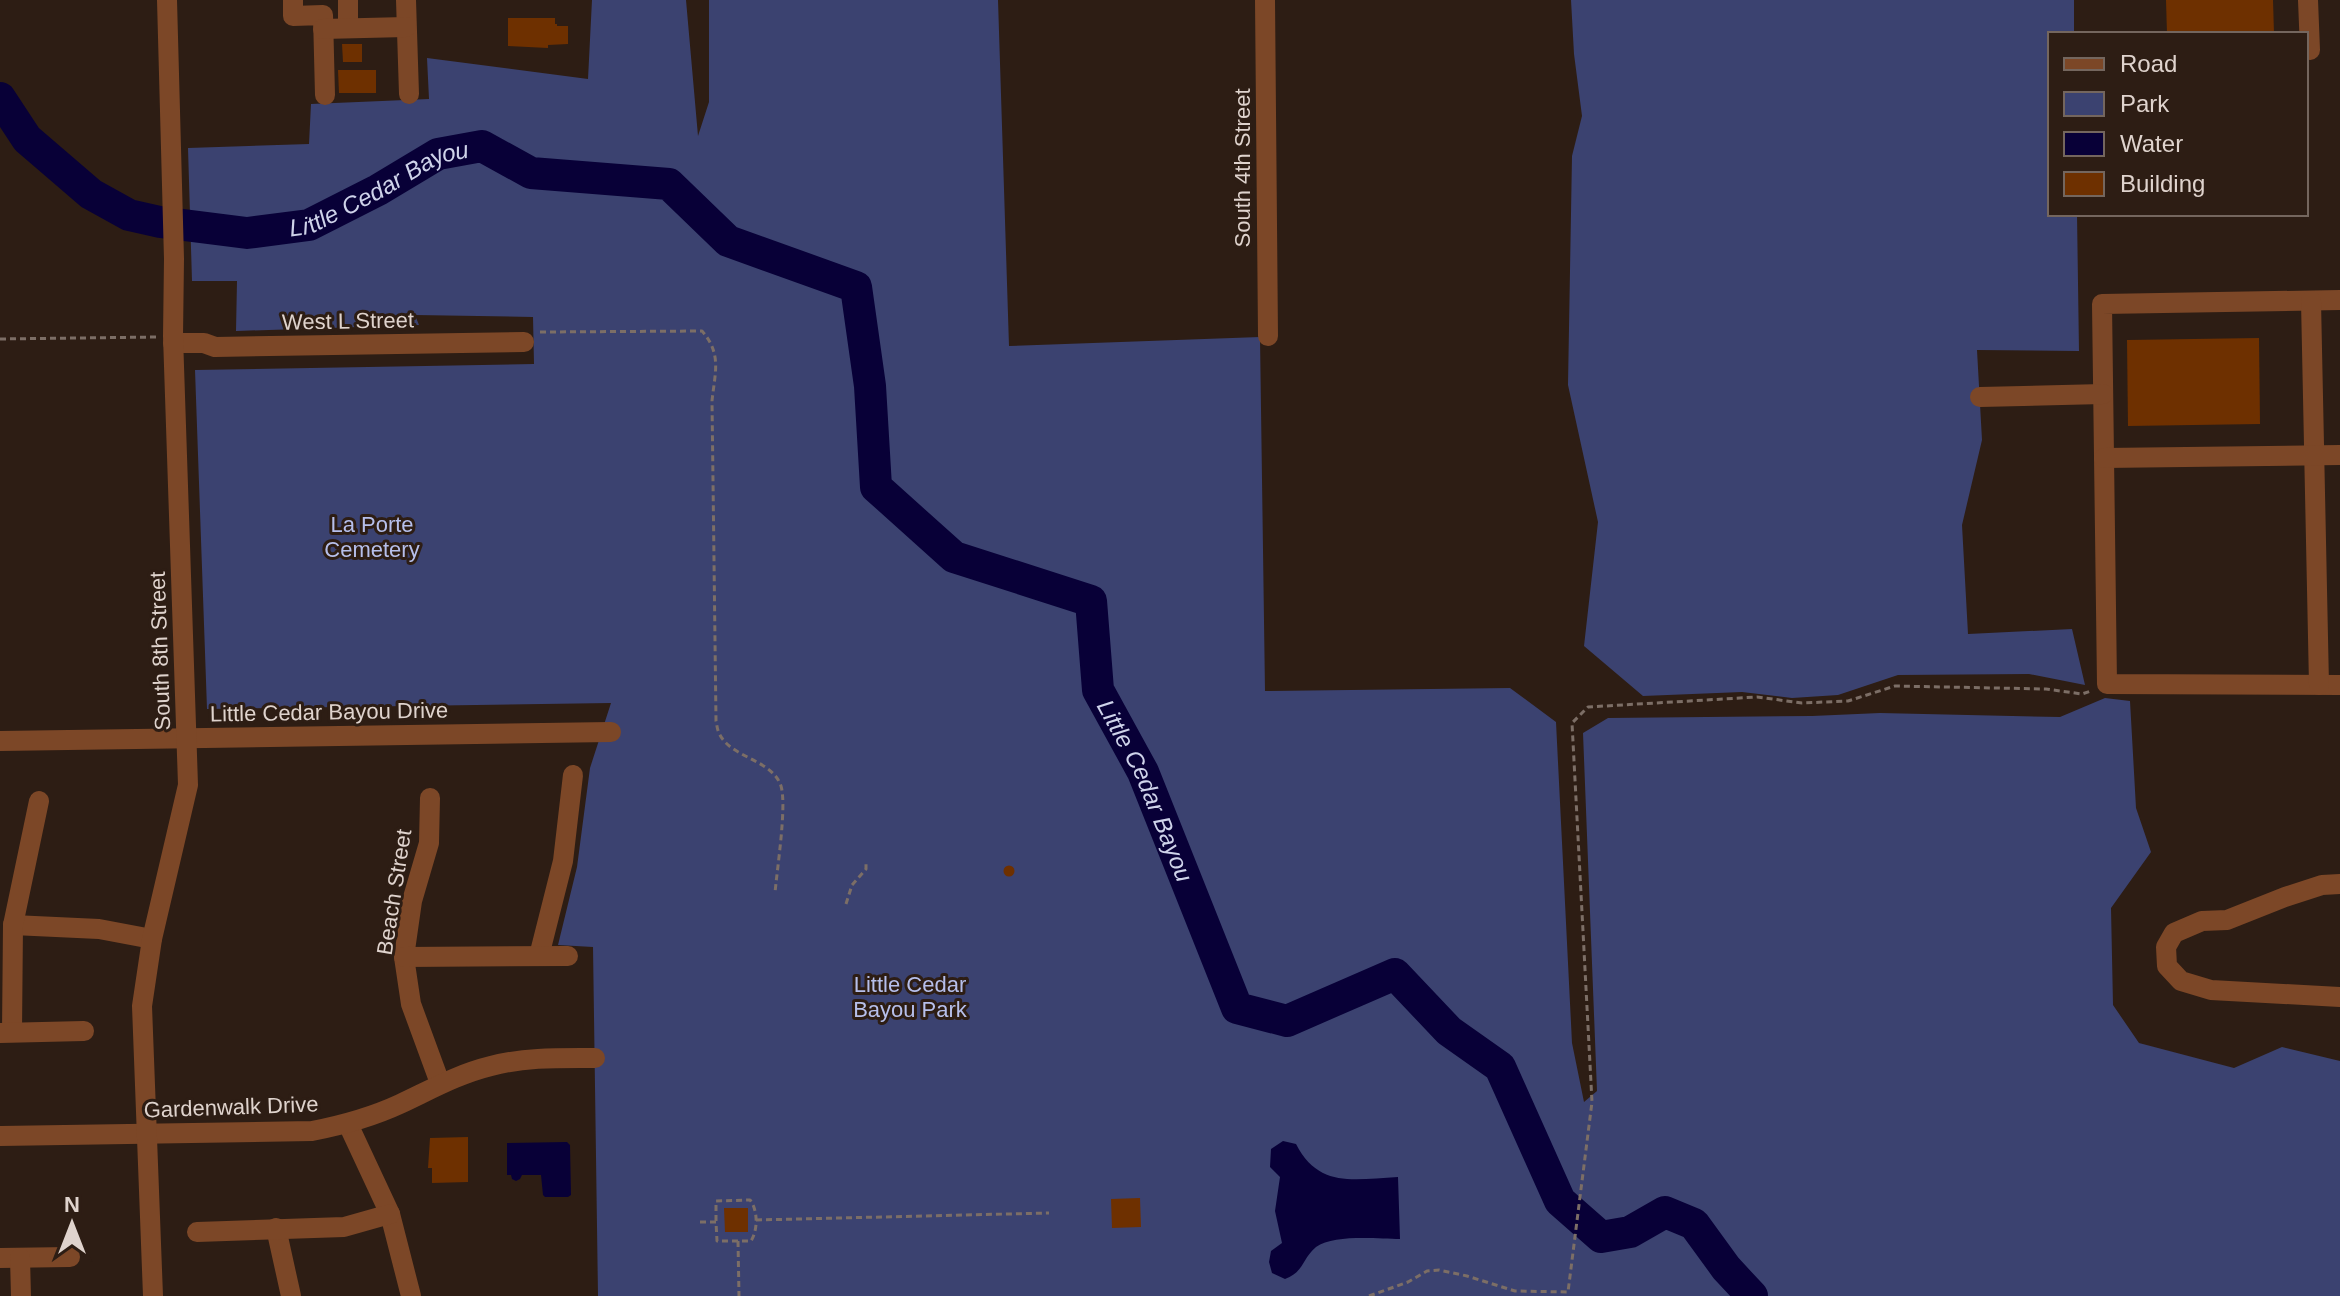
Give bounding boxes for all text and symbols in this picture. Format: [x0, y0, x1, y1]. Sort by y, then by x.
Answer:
legend [2048, 32, 2308, 216]
text: Road [2120, 50, 2177, 77]
street label: South 4th Street [1230, 89, 1255, 248]
text: Park [2120, 90, 2170, 117]
text: Water [2120, 130, 2183, 157]
water label: Little Cedar Bayou [288, 135, 471, 241]
text: Building [2120, 170, 2205, 197]
street label: West L Street [282, 307, 414, 335]
park label: La Porte Cemetery [324, 512, 420, 562]
street label: South 8th Street [145, 571, 175, 731]
water label: Little Cedar Bayou [1092, 695, 1199, 885]
street label: Little Cedar Bayou Drive [210, 697, 448, 727]
street label: Beach Street [372, 827, 416, 957]
park label: Little Cedar Bayou Park [853, 972, 968, 1022]
street label: Gardenwalk Drive [143, 1091, 319, 1123]
north arrow [32, 1184, 112, 1264]
text: N [64, 1192, 80, 1217]

